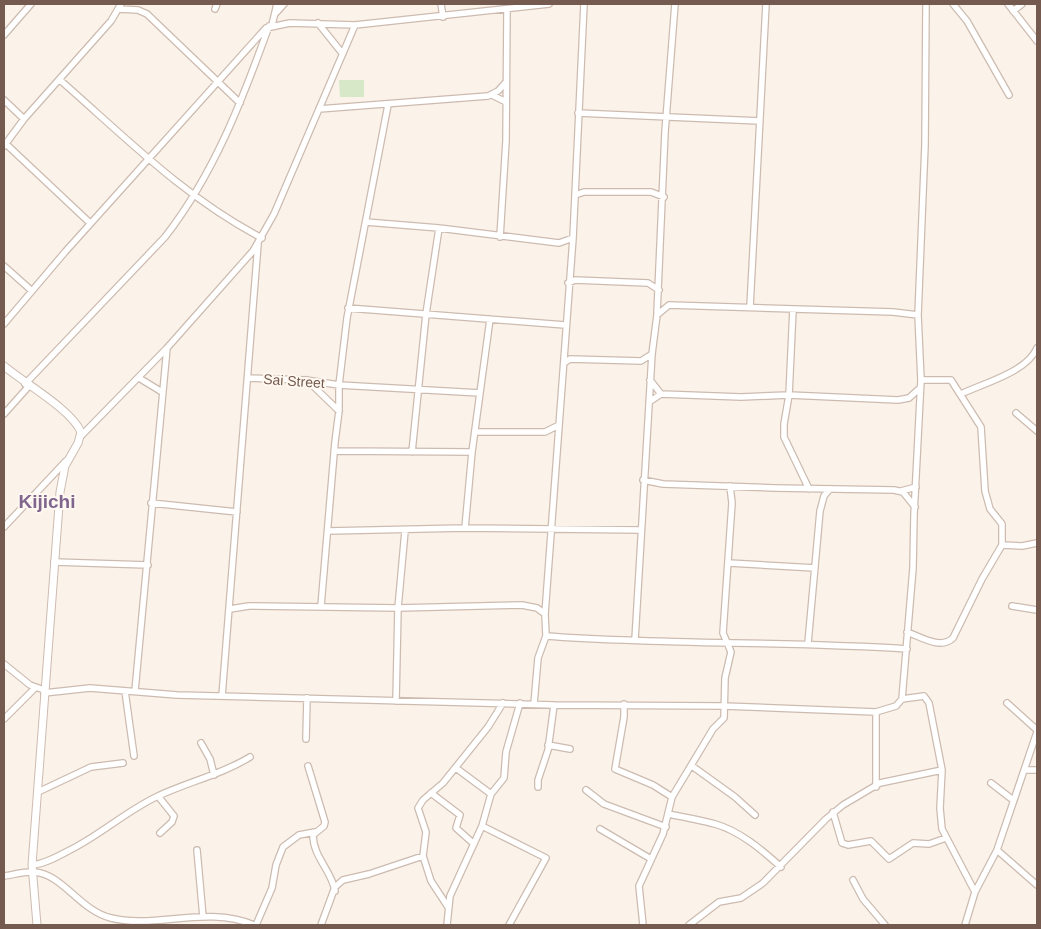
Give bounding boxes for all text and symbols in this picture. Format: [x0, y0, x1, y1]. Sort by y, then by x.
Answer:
street label: Sai Street [263, 371, 325, 391]
district label: Kijichi [18, 491, 76, 512]

